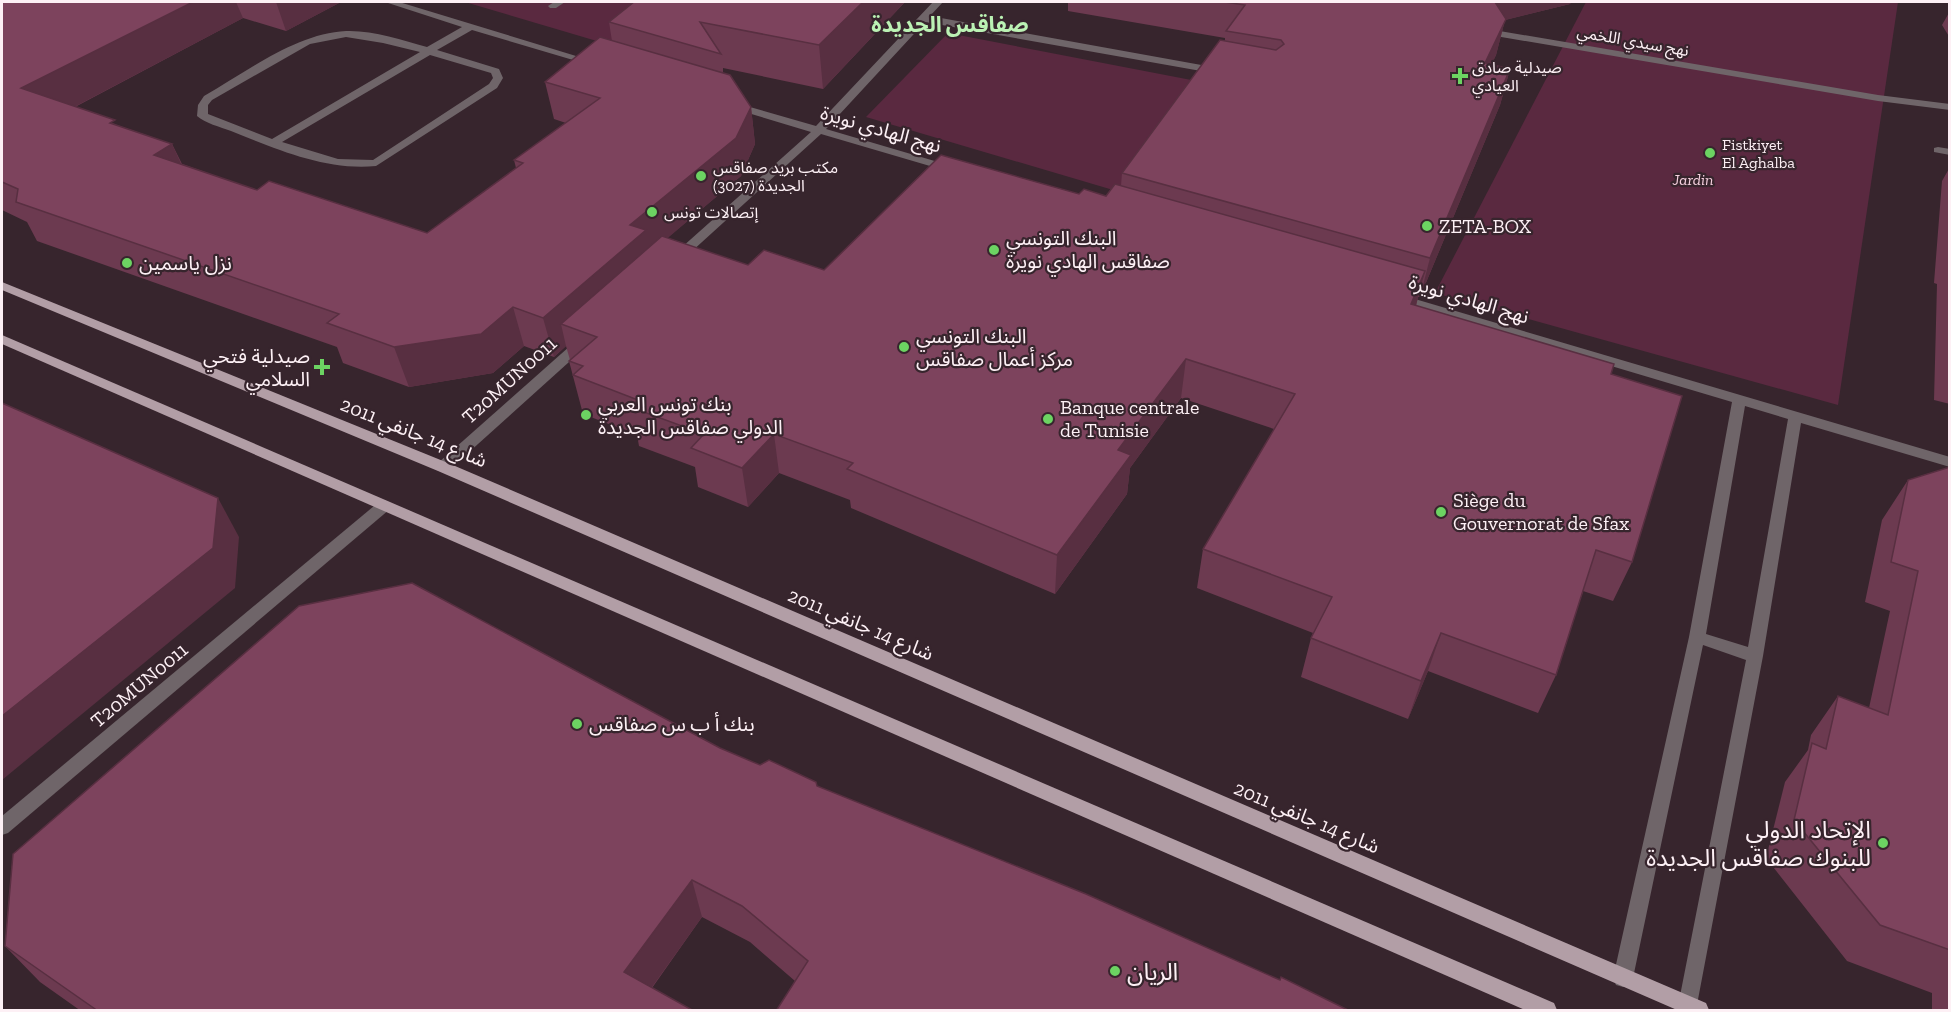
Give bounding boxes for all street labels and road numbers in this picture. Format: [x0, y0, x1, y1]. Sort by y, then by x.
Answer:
street label: نهج سيدي اللخمي [1575, 22, 1690, 63]
street label: نهج الهادي نويرة [817, 100, 944, 161]
street label: نهج الهادي نويرة [1405, 269, 1532, 332]
street label: T20MUN0011 [457, 331, 562, 429]
street label: شارع 14 جانفي 2011 [336, 392, 491, 476]
street label: شارع 14 جانفي 2011 [783, 582, 937, 669]
street label: T20MUN0011 [86, 637, 193, 732]
street label: شارع 14 جانفي 2011 [1229, 775, 1383, 862]

